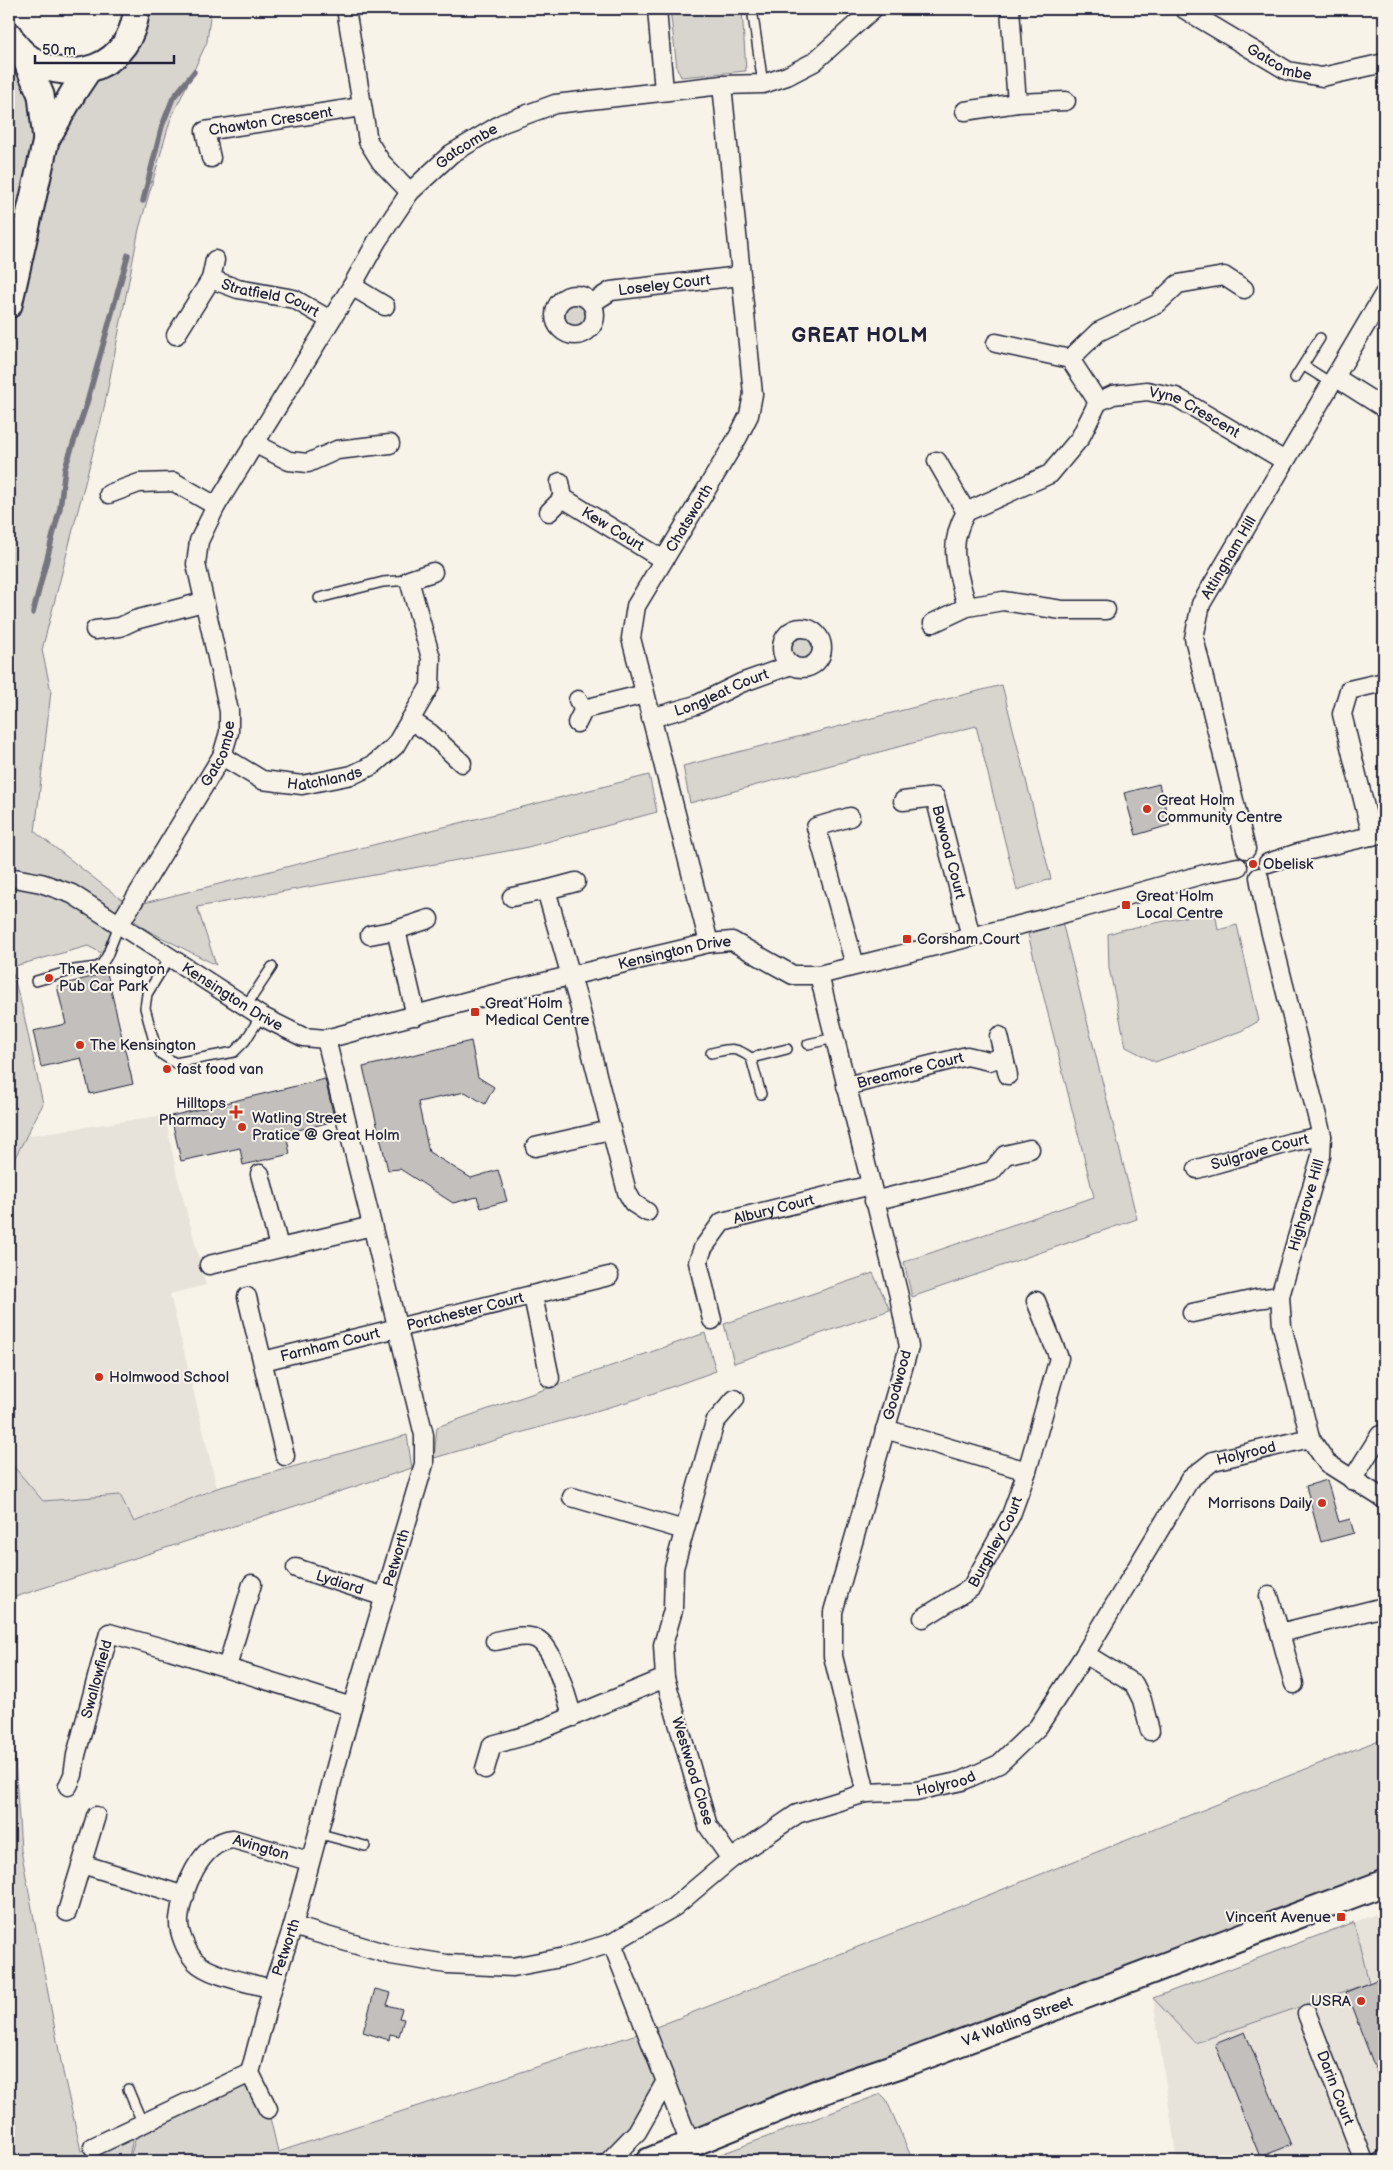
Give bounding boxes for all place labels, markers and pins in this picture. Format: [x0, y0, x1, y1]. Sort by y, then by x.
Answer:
place label: Great Holm Community Centre [1157, 791, 1282, 827]
marker: Great Holm Community Centre [1141, 803, 1153, 815]
place label: Obelisk [1263, 855, 1314, 874]
marker: Obelisk [1247, 858, 1259, 870]
place label: Great Holm Local Centre [1136, 887, 1223, 923]
marker: Great Holm Local Centre [1120, 899, 1132, 911]
place label: Corsham Court [917, 930, 1020, 949]
marker: Corsham Court [901, 933, 913, 945]
place label: The Kensington Pub Car Park [59, 960, 165, 996]
marker: The Kensington Pub Car Park [43, 972, 55, 984]
place label: Great Holm Medical Centre [485, 994, 590, 1030]
marker: Great Holm Medical Centre [469, 1006, 481, 1018]
place label: The Kensington [90, 1036, 196, 1055]
marker: The Kensington [74, 1039, 86, 1051]
place label: fast food van [177, 1060, 263, 1079]
marker: fast food van [161, 1063, 173, 1075]
place label: Hilltops Pharmacy [159, 1094, 227, 1130]
marker: Hilltops Pharmacy [230, 1106, 242, 1118]
place label: Watling Street Pratice @ Great Holm [252, 1109, 400, 1145]
marker: Watling Street Pratice @ Great Holm [236, 1121, 248, 1133]
place label: Holmwood School [109, 1368, 229, 1387]
marker: Holmwood School [93, 1371, 105, 1383]
place label: Morrisons Daily [1207, 1494, 1312, 1513]
marker: Morrisons Daily [1316, 1497, 1328, 1509]
place label: Vincent Avenue [1225, 1908, 1331, 1927]
marker: Vincent Avenue [1335, 1911, 1347, 1923]
place label: USRA [1311, 1992, 1352, 2011]
marker: USRA [1355, 1995, 1367, 2007]

